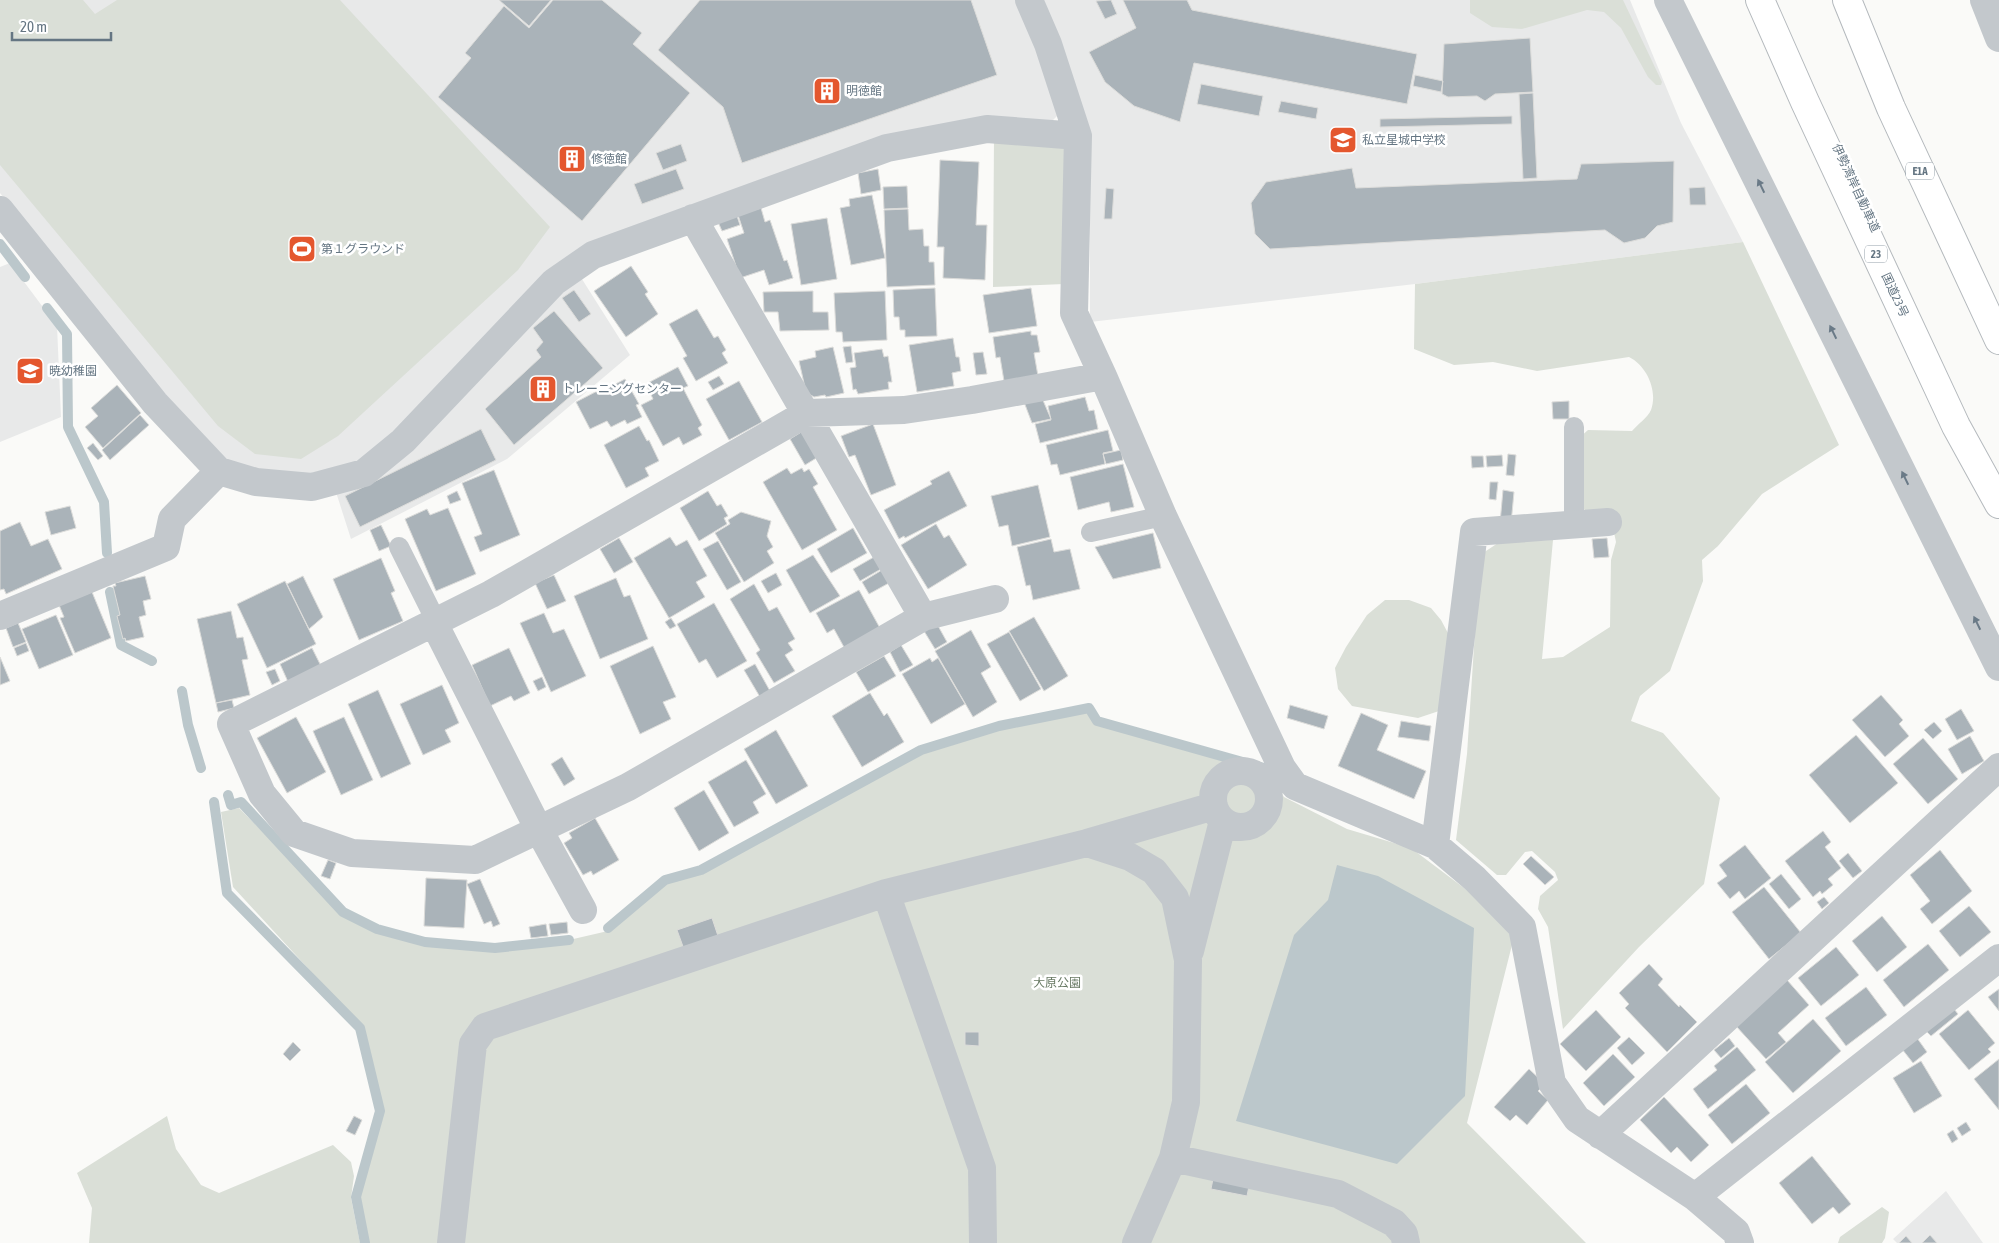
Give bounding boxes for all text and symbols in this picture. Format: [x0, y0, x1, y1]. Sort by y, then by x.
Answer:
scale bar [12, 10, 111, 42]
text: 20 m [20, 18, 47, 35]
building icon: 明徳館 [812, 76, 842, 106]
place label: 明徳館 [846, 84, 882, 98]
school or university icon: 私立星城中学校 [1328, 125, 1358, 155]
place label: 私立星城中学校 [1362, 133, 1446, 147]
street label: 伊勢湾岸自動車道 [1829, 142, 1883, 234]
building icon: 修徳館 [557, 144, 587, 174]
place label: 修徳館 [591, 152, 627, 166]
road number: E1A [1906, 162, 1934, 180]
one-way arrow [1757, 179, 1765, 194]
sports icon: 第１グラウンド [287, 234, 317, 264]
place label: 第１グラウンド [321, 242, 405, 256]
road number: 23 [1865, 245, 1887, 262]
street label: 国道23号 [1879, 271, 1911, 319]
one-way arrow [1829, 325, 1837, 339]
school or university icon: 暁幼稚園 [15, 356, 45, 386]
place label: 暁幼稚園 [49, 364, 97, 378]
building icon: トレーニングセンター [528, 374, 558, 404]
place label: トレーニングセンター [562, 382, 682, 396]
one-way arrow [1901, 471, 1909, 485]
one-way arrow [1973, 616, 1981, 630]
park label: 大原公園 [1033, 976, 1081, 990]

